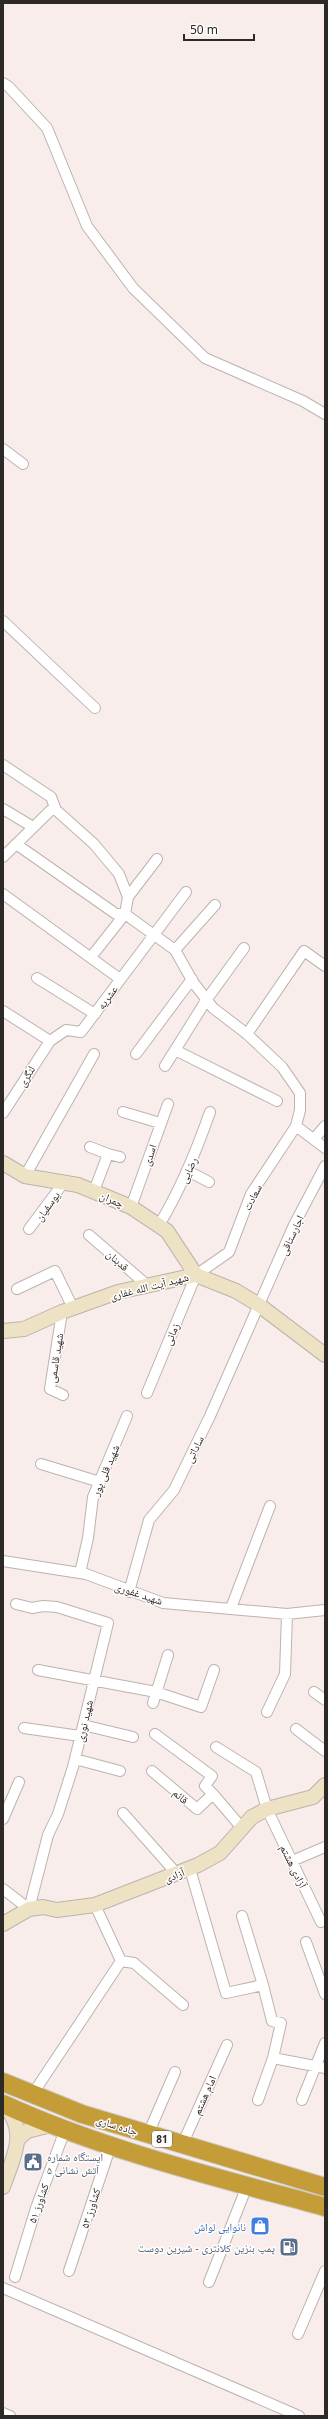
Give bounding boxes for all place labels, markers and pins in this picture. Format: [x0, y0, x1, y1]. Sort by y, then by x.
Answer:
place label: ایستگاه شماره ۵ آتش نشانی [47, 2149, 103, 2177]
public building icon: ایستگاه شماره ۵ آتش نشانی [22, 2151, 44, 2173]
shop icon: نانوایی لواش [249, 2215, 271, 2237]
place label: نانوایی لواش [194, 2219, 246, 2234]
fuel station icon: پمپ بنزین کلانتری - شیرین دوست [278, 2236, 300, 2258]
place label: پمپ بنزین کلانتری - شیرین دوست [138, 2240, 275, 2255]

